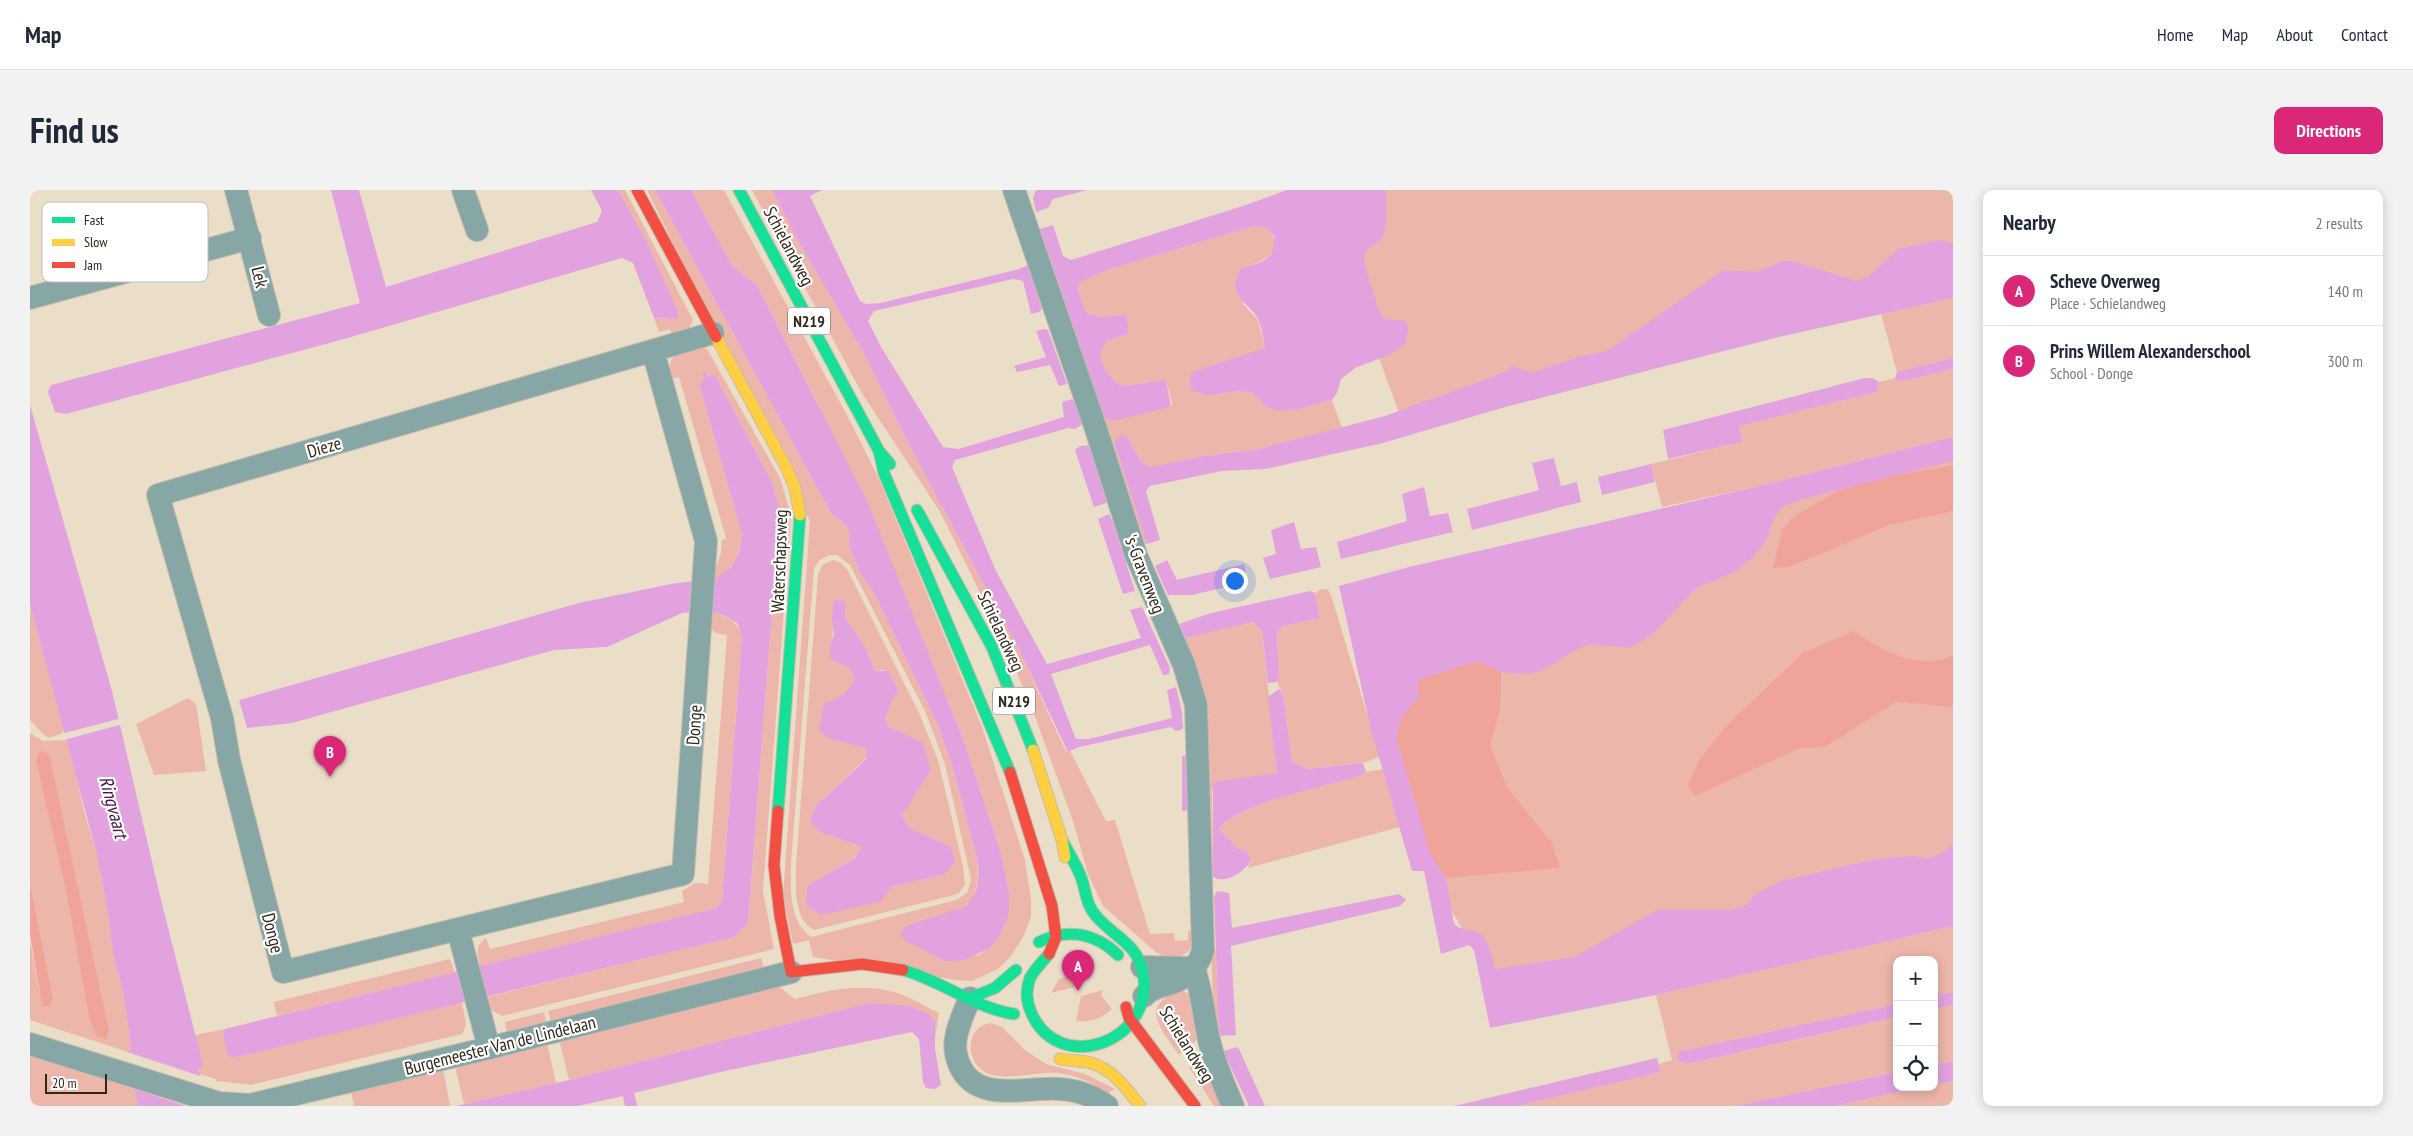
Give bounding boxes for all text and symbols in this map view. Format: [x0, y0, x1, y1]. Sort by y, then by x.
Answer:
text: Map [25, 19, 62, 50]
text: Home [2157, 23, 2194, 46]
text: Map [2222, 23, 2248, 46]
text: About [2276, 23, 2313, 46]
text: Contact [2341, 23, 2388, 46]
text: Find us [30, 107, 119, 153]
button: Directions [2274, 107, 2383, 154]
legend [42, 202, 208, 282]
street label: Schielandweg [759, 203, 819, 289]
text: Nearby [2003, 209, 2056, 236]
text: Fast [84, 211, 104, 229]
text: 2 results [2316, 213, 2363, 233]
text: Slow [84, 233, 108, 251]
text: Jam [83, 256, 102, 274]
street label: Lek [246, 264, 274, 290]
text: Scheve Overweg [2050, 269, 2160, 293]
text: A [2015, 281, 2023, 301]
text: 140 m [2328, 281, 2363, 301]
text: Place · Schielandweg [2050, 293, 2166, 313]
road number: N219 [788, 308, 830, 334]
text: Prins Willem Alexanderschool [2050, 339, 2250, 363]
text: B [2015, 351, 2023, 371]
text: 300 m [2328, 351, 2363, 371]
text: School · Donge [2050, 363, 2133, 383]
street label: Dieze [304, 431, 344, 463]
street label: Waterschapsweg [766, 509, 792, 613]
street label: 's-Gravenweg [1119, 531, 1171, 617]
your location [1222, 568, 1248, 594]
street label: Schielandweg [972, 587, 1030, 675]
road number: N219 [993, 688, 1035, 714]
street label: Donge [681, 704, 707, 746]
pin: B [314, 736, 346, 777]
water label: Ringvaart [94, 773, 134, 843]
street label: Donge [257, 911, 289, 955]
pin: A [1062, 950, 1094, 991]
map controls [1893, 956, 1938, 1091]
button: + [1893, 956, 1938, 1001]
street label: Schielandweg [1154, 1001, 1220, 1087]
button: − [1893, 1001, 1938, 1046]
street label: Burgemeester Van de Lindelaan [402, 1010, 598, 1080]
button: locate [1893, 1046, 1938, 1091]
scale bar [45, 1071, 108, 1094]
text: 20 m [52, 1074, 77, 1092]

